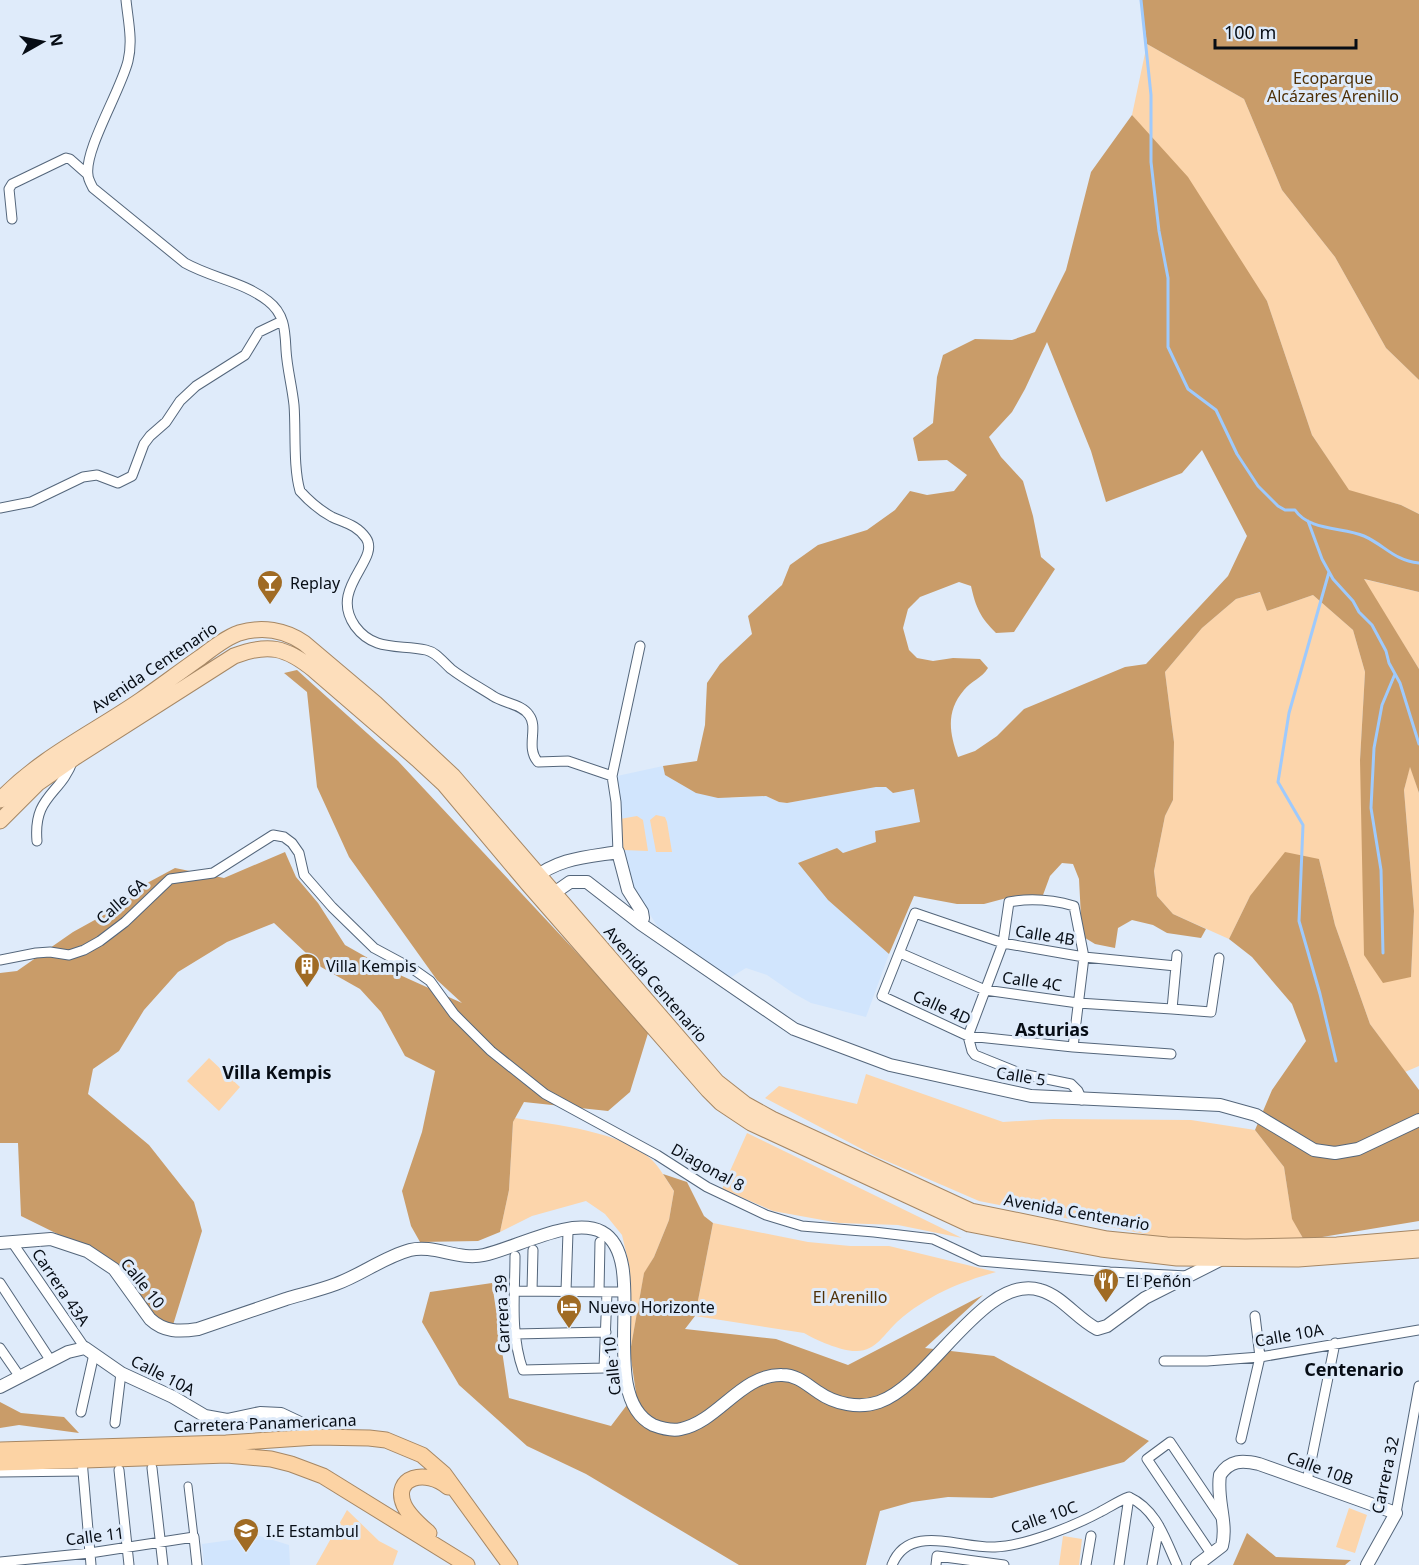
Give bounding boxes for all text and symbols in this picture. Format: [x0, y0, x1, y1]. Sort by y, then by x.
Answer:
north arrow [12, 12, 72, 72]
scale bar [1215, 12, 1356, 50]
text: 100 m [1224, 20, 1276, 44]
text: N [45, 32, 69, 48]
park label: Ecoparque Alcázares Arenillo [1267, 67, 1399, 107]
bar icon: Replay [255, 568, 285, 606]
place label: Replay [290, 572, 341, 594]
street label: Avenida Centenario [87, 617, 221, 717]
street label: Calle 6A [91, 873, 151, 929]
street label: Calle 4B [1014, 919, 1076, 951]
street label: Avenida Centenario [599, 921, 713, 1047]
building icon: Villa Kempis [292, 951, 322, 989]
place label: Villa Kempis [326, 955, 417, 977]
street label: Calle 4C [1001, 966, 1063, 996]
street label: Calle 4D [909, 984, 975, 1030]
district label: Asturias [1015, 1017, 1089, 1041]
district label: Villa Kempis [222, 1060, 332, 1084]
street label: Calle 5 [995, 1061, 1047, 1091]
street label: Diagonal 8 [667, 1138, 749, 1196]
street label: Avenida Centenario [1002, 1188, 1152, 1236]
street label: Carrera 43A [27, 1244, 95, 1331]
street label: Calle 10 [116, 1253, 170, 1313]
restaurant icon: El Peñón [1091, 1266, 1121, 1304]
place label: El Peñón [1126, 1270, 1191, 1292]
street label: Carrera 39 [489, 1274, 515, 1354]
park label: El Arenillo [813, 1286, 887, 1308]
hotel icon: Nuevo Horizonte [554, 1292, 584, 1330]
place label: Nuevo Horizonte [588, 1296, 715, 1318]
street label: Calle 10A [1253, 1318, 1326, 1352]
street label: Calle 10 [598, 1336, 626, 1396]
street label: Calle 10A [127, 1350, 199, 1401]
district label: Centenario [1304, 1357, 1404, 1381]
street label: Carretera Panamericana [173, 1409, 357, 1437]
street label: Carrera 32 [1366, 1434, 1404, 1516]
street label: Calle 10B [1284, 1446, 1356, 1490]
street label: Calle 10C [1008, 1495, 1080, 1539]
school or university icon: I.E Estambul [231, 1516, 261, 1554]
place label: I.E Estambul [266, 1520, 359, 1542]
street label: Calle 11 [64, 1521, 126, 1551]

